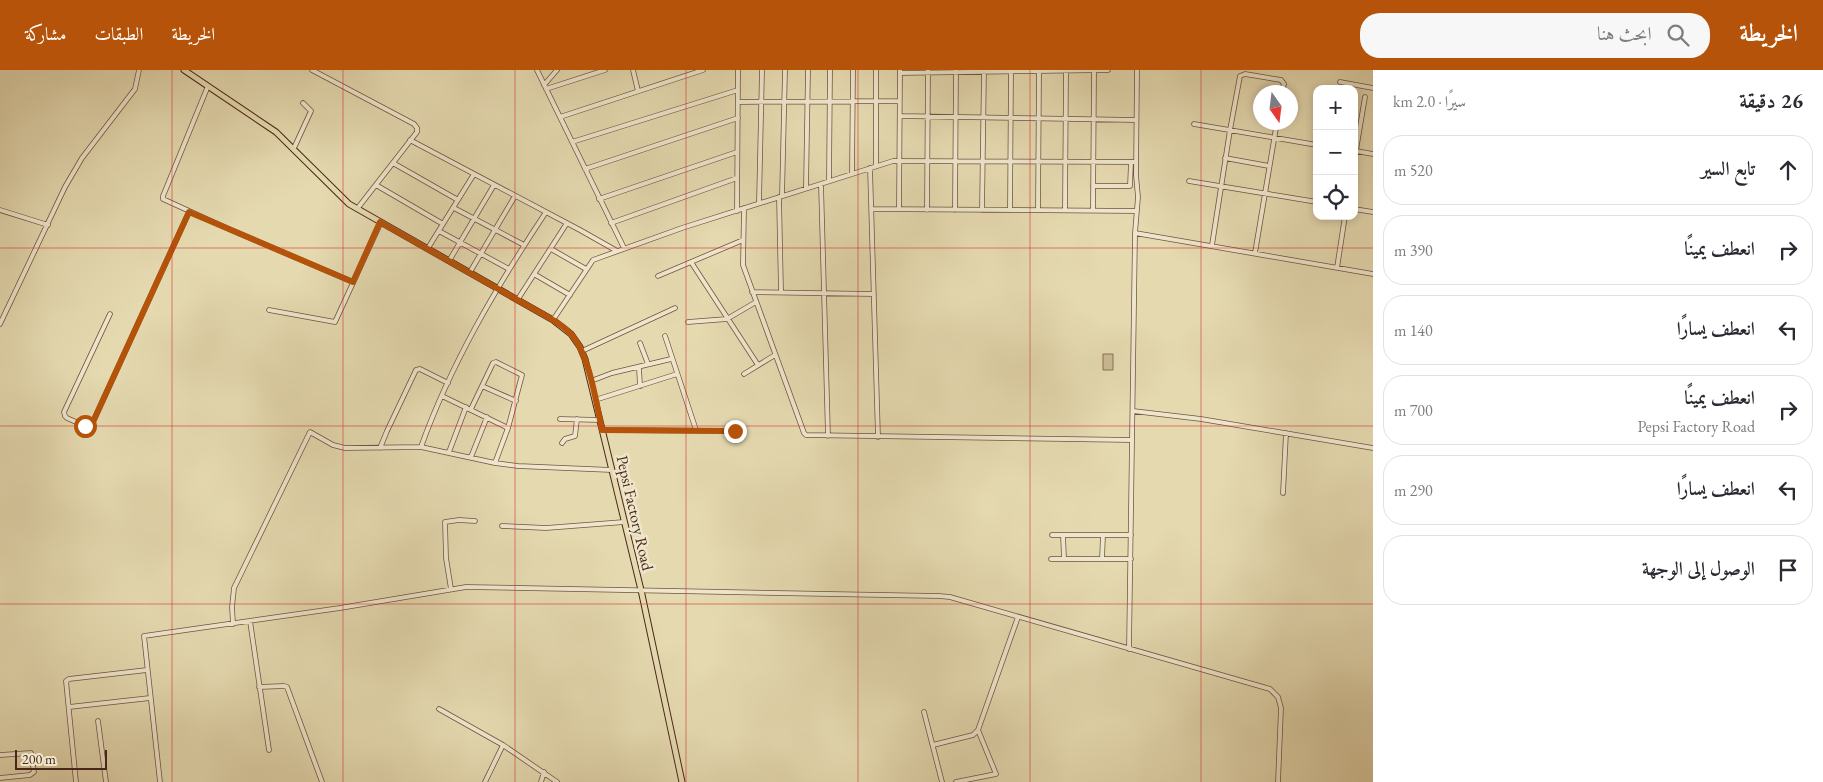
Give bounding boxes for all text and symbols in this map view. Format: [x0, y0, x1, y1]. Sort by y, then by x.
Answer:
search box [1360, 13, 1710, 58]
text: الخريطة [1740, 17, 1798, 48]
text: ابحث هنا [1597, 21, 1652, 46]
icon: search [1664, 21, 1692, 49]
text: مشاركة [25, 22, 66, 45]
text: الطبقات [94, 22, 143, 45]
text: الخريطة [171, 22, 215, 45]
north arrow [1253, 85, 1298, 130]
map controls [1313, 85, 1358, 220]
button: + [1313, 85, 1358, 130]
text: 26 دقيقة [1739, 87, 1803, 114]
text: سيرًا · 2.0 km [1393, 91, 1466, 112]
button: − [1313, 130, 1358, 175]
text: تابع السير [1701, 156, 1755, 181]
icon: ahead [1774, 156, 1802, 184]
text: 520 m [1394, 160, 1433, 181]
button: locate [1313, 175, 1358, 220]
text: انعطف يمينًا [1684, 236, 1755, 261]
icon: right [1774, 236, 1802, 264]
text: 390 m [1394, 240, 1433, 261]
text: انعطف يسارًا [1677, 316, 1755, 341]
icon: left [1774, 316, 1802, 344]
text: 140 m [1394, 320, 1433, 341]
text: انعطف يمينًا [1684, 385, 1755, 410]
icon: right [1774, 396, 1802, 424]
text: 700 m [1394, 400, 1433, 421]
route start [74, 415, 97, 438]
text: Pepsi Factory Road [1638, 416, 1755, 437]
route end [724, 420, 747, 443]
street label: Pepsi Factory Road [612, 453, 659, 573]
text: انعطف يسارًا [1677, 476, 1755, 501]
icon: left [1774, 476, 1802, 504]
text: 290 m [1394, 480, 1433, 501]
text: الوصول إلى الوجهة [1642, 556, 1755, 581]
icon: arrive [1774, 556, 1802, 584]
scale bar [15, 747, 108, 770]
text: 200 m [22, 750, 56, 768]

